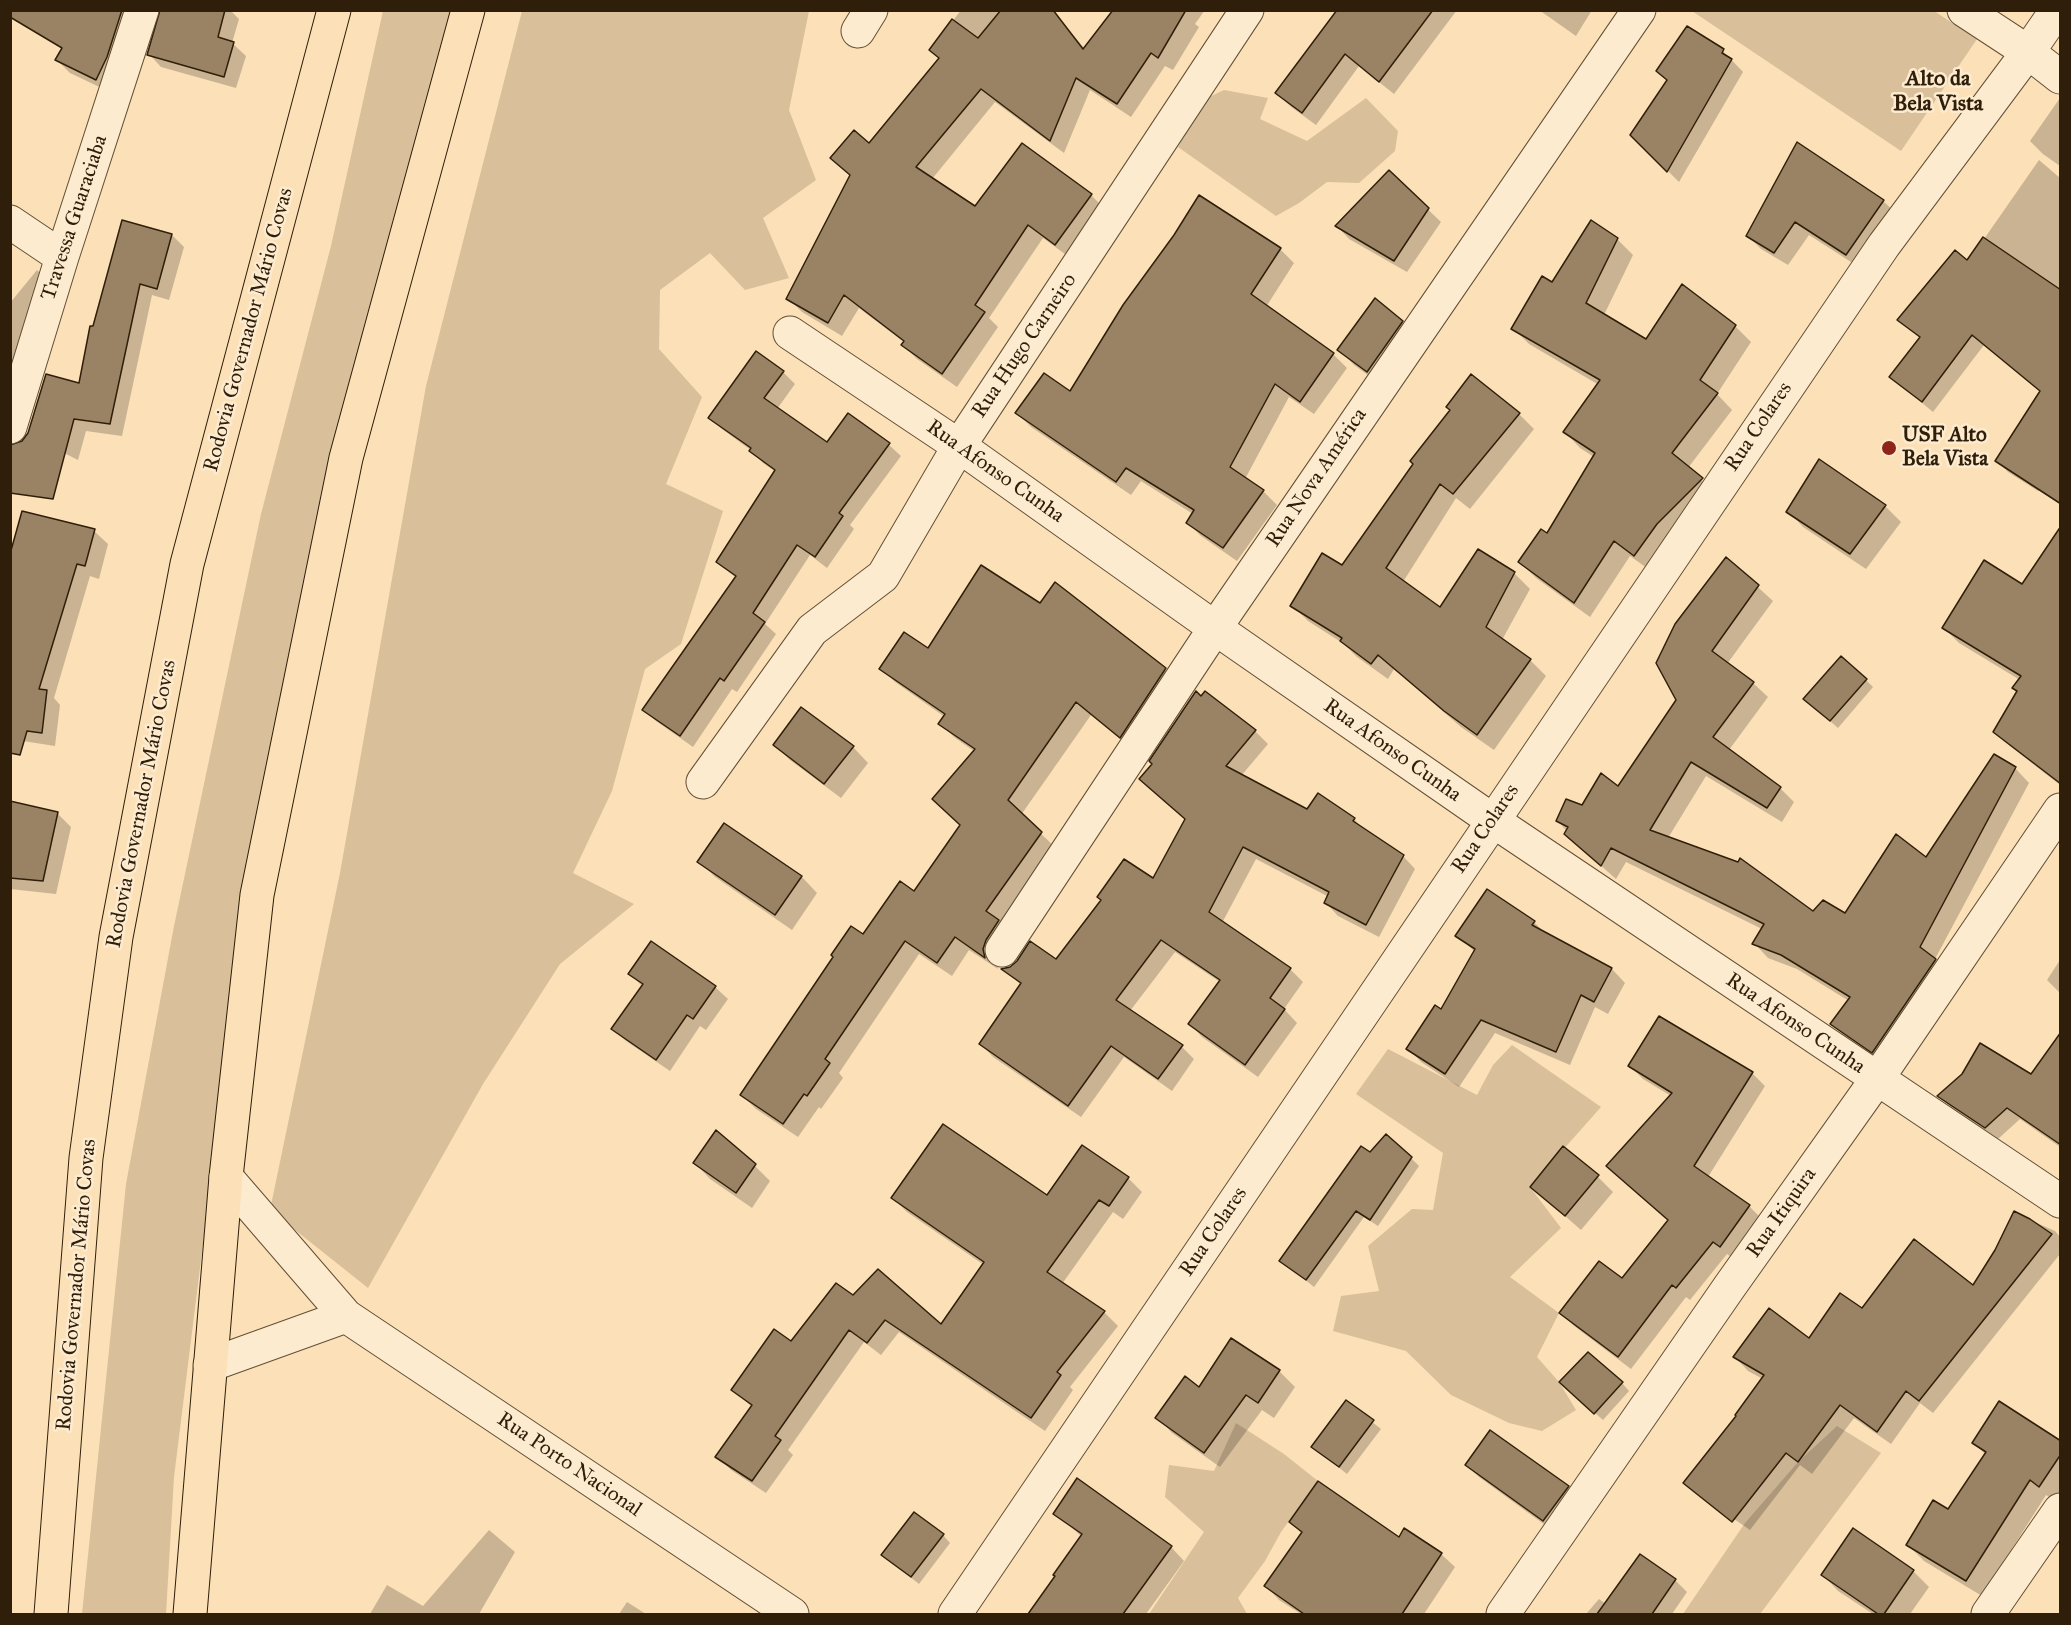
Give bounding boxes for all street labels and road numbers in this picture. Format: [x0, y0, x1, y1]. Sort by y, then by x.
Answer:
street label: Travessa Guaraciaba [36, 132, 114, 304]
street label: Rodovia Governador Mário Covas [199, 185, 299, 475]
street label: Rua Hugo Carneiro [967, 269, 1083, 423]
street label: Rua Colares [1720, 377, 1798, 477]
street label: Rua Nova América [1261, 404, 1373, 552]
street label: Rua Afonso Cunha [921, 415, 1069, 529]
street label: Rodovia Governador Mário Covas [102, 658, 182, 950]
street label: Rua Afonso Cunha [1318, 694, 1466, 808]
street label: Rua Colares [1447, 779, 1525, 879]
street label: Rua Afonso Cunha [1721, 968, 1869, 1080]
street label: Rodovia Governador Mário Covas [52, 1138, 102, 1432]
street label: Rua Itiquira [1742, 1163, 1822, 1263]
street label: Rua Colares [1175, 1182, 1253, 1282]
street label: Rua Porto Nacional [492, 1407, 646, 1523]

